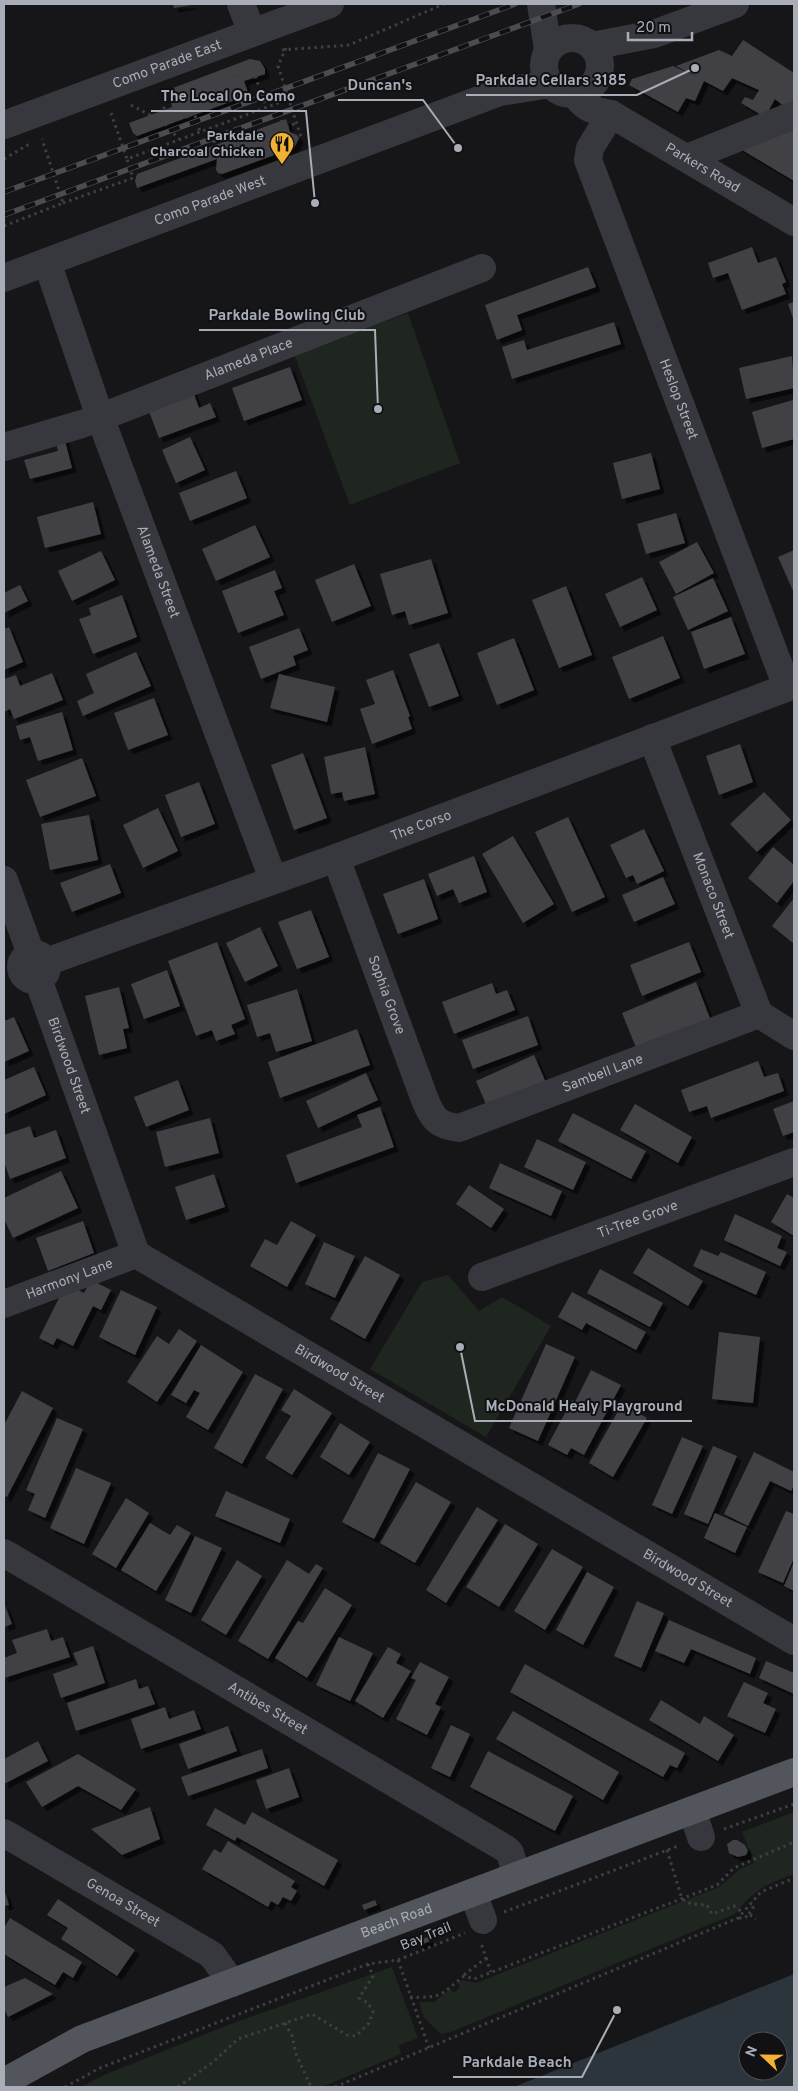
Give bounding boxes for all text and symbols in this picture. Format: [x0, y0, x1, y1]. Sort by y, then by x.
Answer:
scale bar [628, 10, 692, 42]
text: 20 m [636, 19, 671, 38]
street label: Como Parade East [110, 36, 224, 92]
callout: Parkdale Cellars 3185 [466, 65, 637, 95]
callout: Duncan's [338, 70, 423, 100]
text: Parkdale Cellars 3185 [475, 72, 627, 91]
text: Duncan's [348, 77, 412, 96]
callout: The Local On Como [151, 81, 306, 111]
text: The Local On Como [161, 88, 295, 107]
place label: Parkdale Charcoal Chicken [150, 128, 264, 161]
restaurant icon: Parkdale Charcoal Chicken [269, 131, 295, 165]
street label: Parkers Road [662, 139, 743, 197]
street label: Como Parade West [152, 172, 268, 229]
callout: Parkdale Bowling Club [199, 300, 375, 330]
text: Parkdale Bowling Club [209, 307, 365, 326]
street label: Alameda Place [202, 334, 295, 384]
street label: Heslop Street [655, 357, 701, 442]
street label: Alameda Street [133, 523, 183, 620]
street label: The Corso [388, 807, 454, 845]
street label: Monaco Street [689, 850, 738, 941]
street label: Sophia Grove [364, 953, 409, 1037]
street label: Birdwood Street [44, 1015, 94, 1116]
street label: Sambell Lane [560, 1050, 646, 1096]
street label: Ti-Tree Grove [595, 1197, 680, 1242]
street label: Harmony Lane [24, 1255, 115, 1303]
street label: Birdwood Street [291, 1341, 388, 1407]
callout: McDonald Healy Playground [475, 1391, 692, 1421]
text: McDonald Healy Playground [485, 1398, 683, 1417]
street label: Birdwood Street [640, 1545, 736, 1612]
street label: Antibes Street [225, 1678, 311, 1739]
street label: Genoa Street [83, 1875, 163, 1931]
street label: Beach Road [358, 1900, 435, 1942]
street label: Bay Trail [398, 1919, 454, 1955]
north arrow [738, 2031, 788, 2081]
text: N [743, 2044, 762, 2060]
callout: Parkdale Beach [453, 2047, 582, 2077]
text: Parkdale Beach [462, 2054, 572, 2073]

